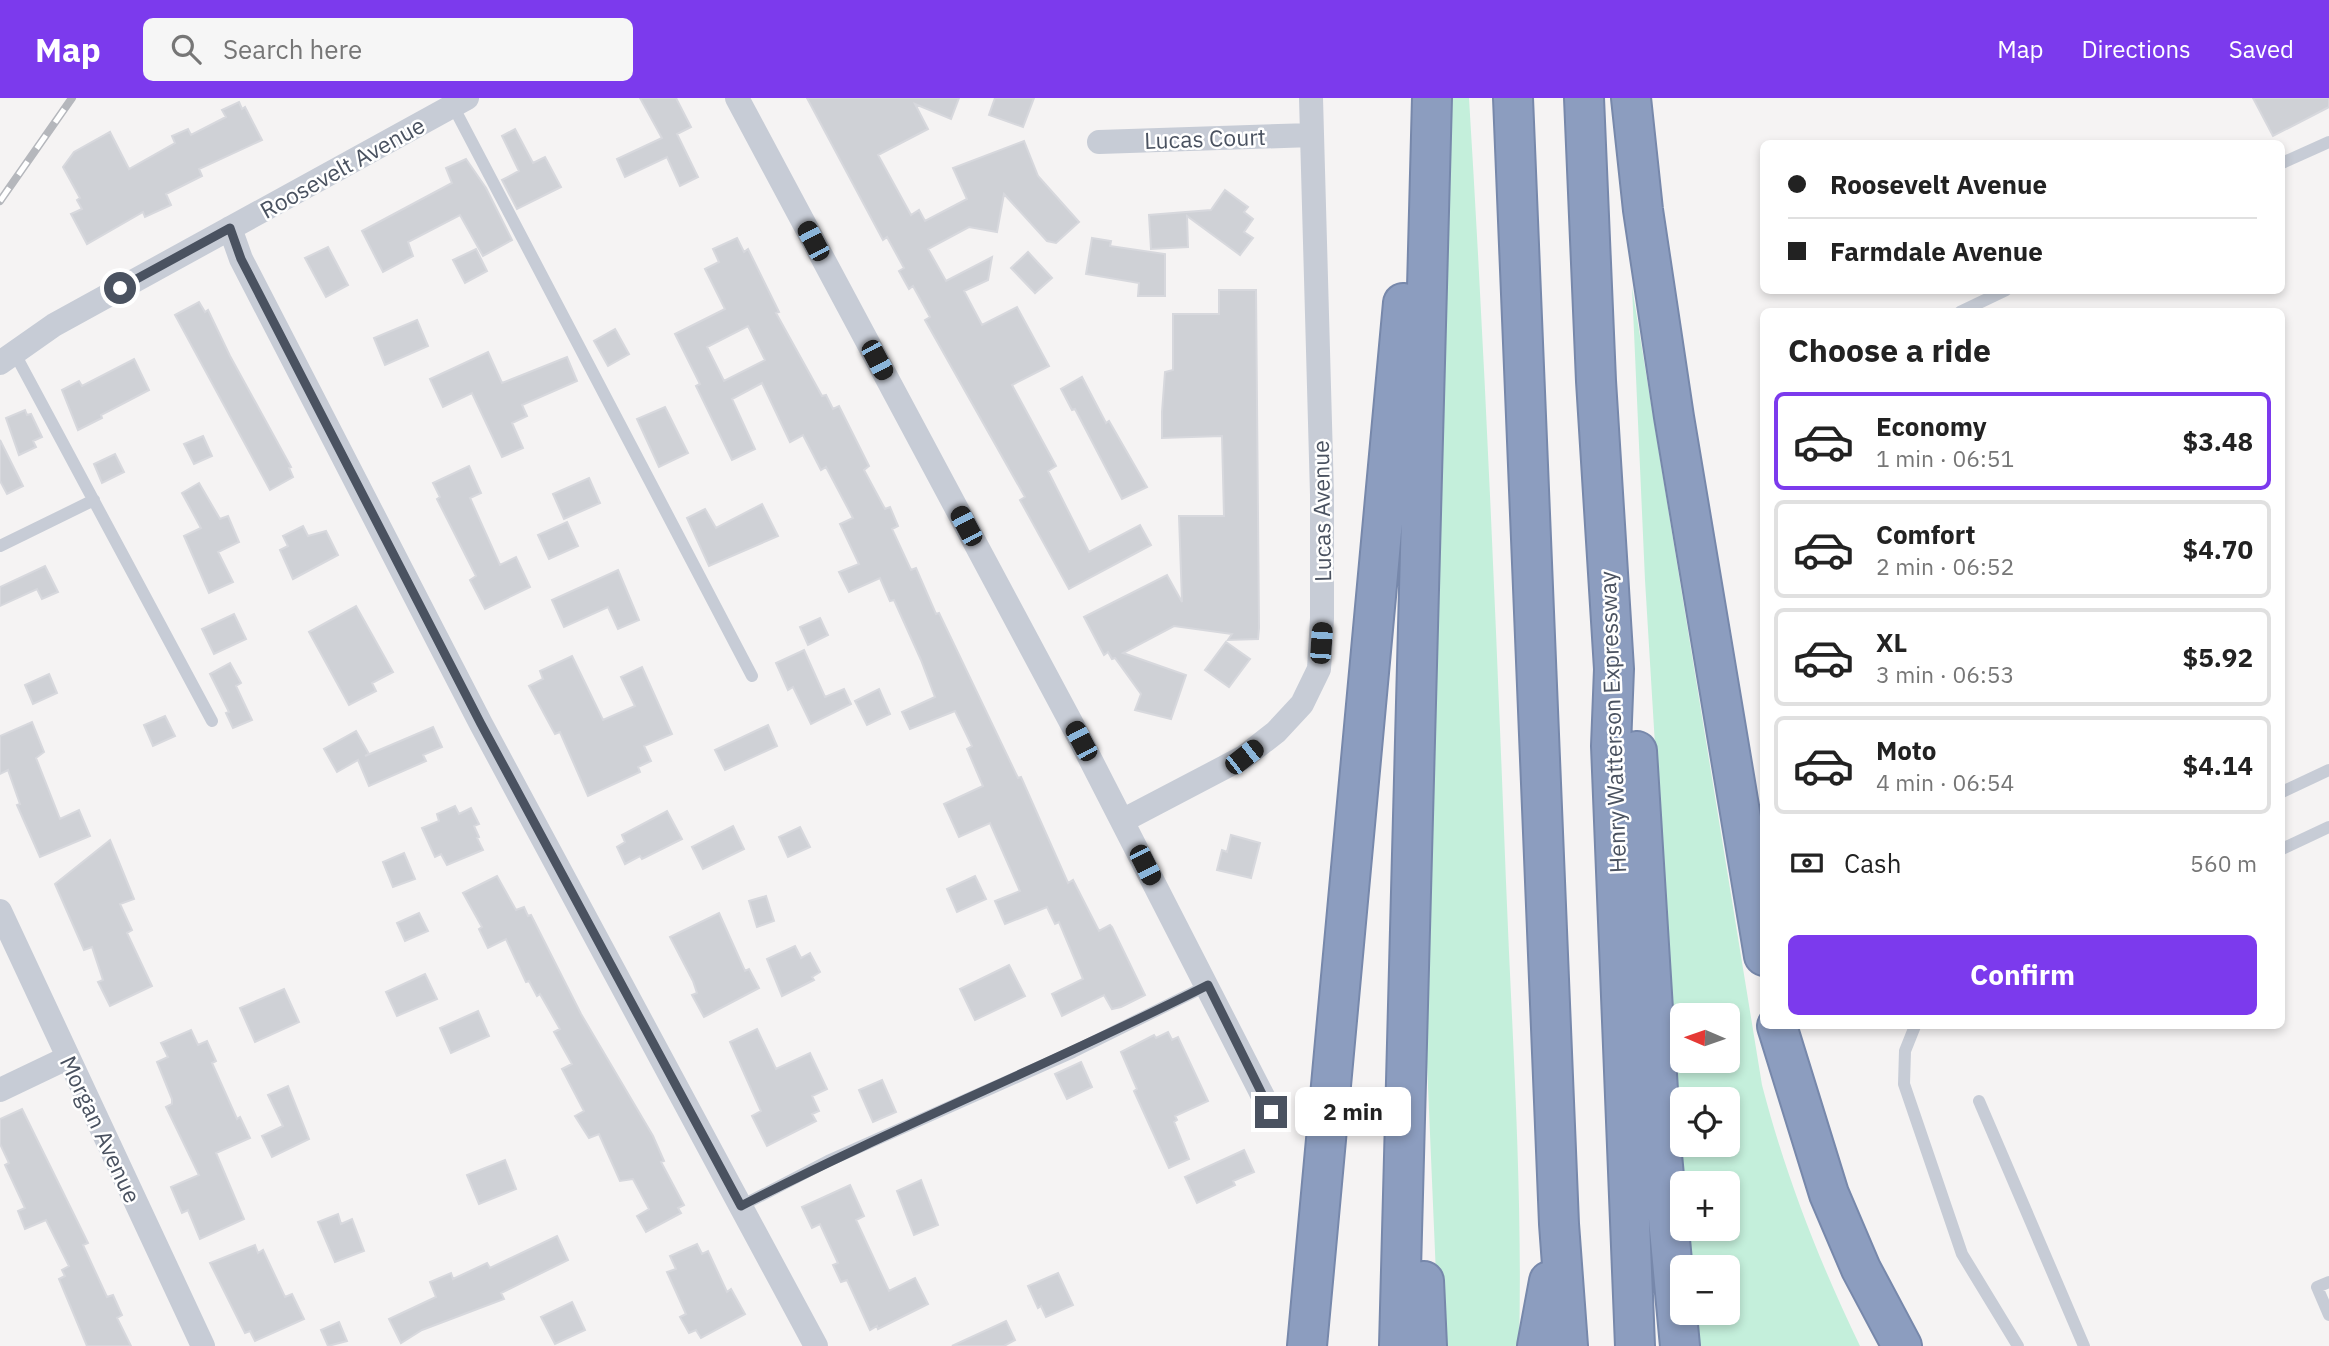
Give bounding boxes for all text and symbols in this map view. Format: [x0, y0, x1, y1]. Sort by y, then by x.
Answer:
search box [143, 18, 633, 81]
text: Map [35, 28, 101, 71]
icon: search [167, 30, 205, 68]
text: Search here [223, 32, 362, 66]
text: Map [1997, 33, 2043, 65]
text: Directions [2081, 33, 2191, 65]
text: Saved [2229, 33, 2294, 65]
street label: Roosevelt Avenue [254, 109, 430, 225]
street label: Lucas Court [1144, 121, 1266, 155]
text: Roosevelt Avenue [1830, 167, 2047, 201]
car [794, 218, 833, 264]
text: Farmdale Avenue [1830, 234, 2043, 268]
route start [104, 272, 136, 304]
text: Choose a ride [1788, 329, 1991, 371]
car [858, 337, 897, 383]
text: Economy [1876, 409, 1987, 443]
icon: car [1792, 410, 1855, 473]
text: $3.48 [2183, 424, 2253, 458]
street label: Lucas Avenue [1305, 440, 1337, 582]
text: 1 min · 06:51 [1876, 443, 2014, 473]
car [947, 503, 986, 549]
text: Comfort [1876, 517, 1975, 551]
icon: car [1792, 518, 1855, 581]
text: $4.70 [2183, 532, 2253, 566]
text: 2 min · 06:52 [1876, 551, 2014, 581]
street label: Henry Watterson Expressway [1592, 570, 1632, 873]
car [1310, 621, 1333, 665]
text: XL [1876, 625, 1907, 659]
icon: car [1792, 626, 1855, 689]
text: $5.92 [2183, 640, 2253, 674]
text: 3 min · 06:53 [1876, 659, 2014, 689]
car [1062, 718, 1101, 764]
text: Moto [1876, 733, 1936, 767]
icon: car [1792, 734, 1855, 797]
car [1221, 736, 1268, 778]
text: $4.14 [2183, 748, 2253, 782]
text: 4 min · 06:54 [1876, 767, 2014, 797]
car [1127, 842, 1164, 888]
icon: cash [1788, 844, 1826, 882]
text: Cash [1844, 846, 1901, 880]
text: 560 m [2190, 848, 2257, 878]
button: Confirm [1788, 935, 2257, 1015]
north arrow [1670, 1003, 1740, 1073]
map controls [1670, 1003, 1740, 1325]
street label: Morgan Avenue [54, 1051, 148, 1207]
button: locate [1670, 1087, 1740, 1157]
callout: 2 min [1296, 1088, 1411, 1136]
route end [1255, 1096, 1287, 1128]
text: 2 min [1323, 1096, 1383, 1126]
button: + [1670, 1171, 1740, 1241]
button: − [1670, 1255, 1740, 1325]

